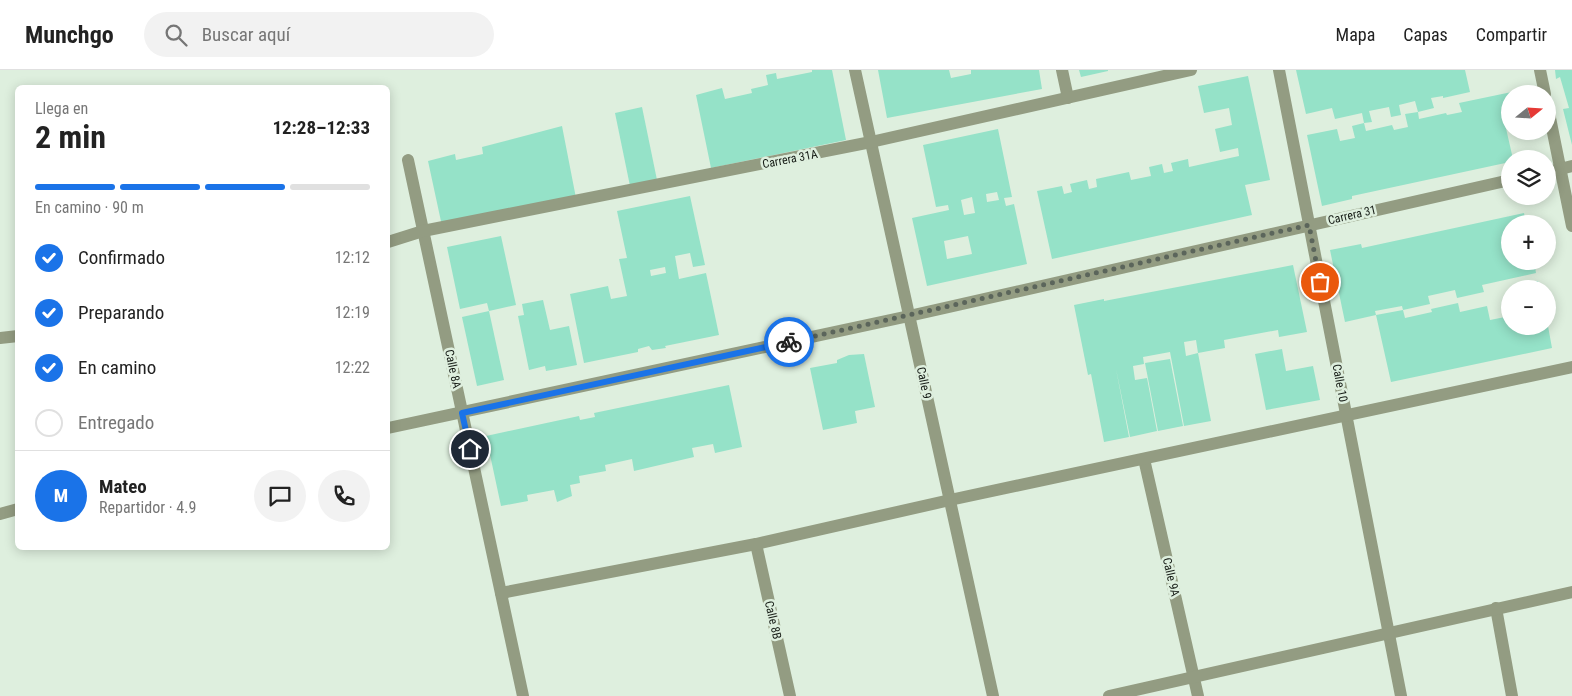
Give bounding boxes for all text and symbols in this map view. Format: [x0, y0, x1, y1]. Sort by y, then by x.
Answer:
search box [144, 12, 494, 57]
text: Munchgo [25, 21, 114, 49]
icon: search [162, 21, 190, 49]
text: Buscar aquí [202, 23, 290, 46]
text: Mapa [1336, 24, 1375, 45]
text: Capas [1403, 24, 1448, 45]
text: Compartir [1476, 24, 1547, 45]
north arrow [1501, 85, 1556, 140]
map controls [1501, 85, 1556, 335]
text: Llega en [35, 99, 88, 118]
text: 12:28–12:33 [272, 116, 370, 139]
text: 2 min [35, 118, 106, 156]
street label: Carrera 31A [761, 147, 819, 171]
button: layers [1501, 150, 1556, 205]
text: En camino · 90 m [35, 198, 144, 217]
street label: Carrera 31 [1326, 203, 1378, 227]
button: + [1501, 215, 1556, 270]
icon: check [35, 244, 63, 272]
text: Confirmado [78, 246, 165, 269]
text: 12:12 [335, 248, 370, 267]
pin [1299, 261, 1341, 303]
icon: bag [1306, 268, 1334, 296]
button: − [1501, 280, 1556, 335]
icon: check [35, 299, 63, 327]
text: Preparando [78, 301, 164, 324]
text: 12:19 [335, 303, 370, 322]
courier [764, 317, 814, 367]
icon: bike [775, 328, 803, 356]
street label: Calle 8A [442, 348, 464, 390]
icon: check [35, 354, 63, 382]
text: En camino [78, 356, 156, 379]
text: 12:22 [335, 358, 370, 377]
street label: Calle 10 [1329, 363, 1351, 403]
street label: Calle 9 [914, 366, 934, 400]
text: Entregado [78, 411, 154, 434]
pin [449, 428, 491, 470]
icon: home [456, 435, 484, 463]
button: chat [254, 470, 306, 522]
button: phone [318, 470, 370, 522]
text: Mateo [99, 475, 147, 498]
text: M [54, 484, 68, 507]
text: Repartidor · 4.9 [99, 498, 196, 517]
street label: Calle 9A [1160, 556, 1182, 598]
street label: Calle 8B [762, 599, 784, 641]

